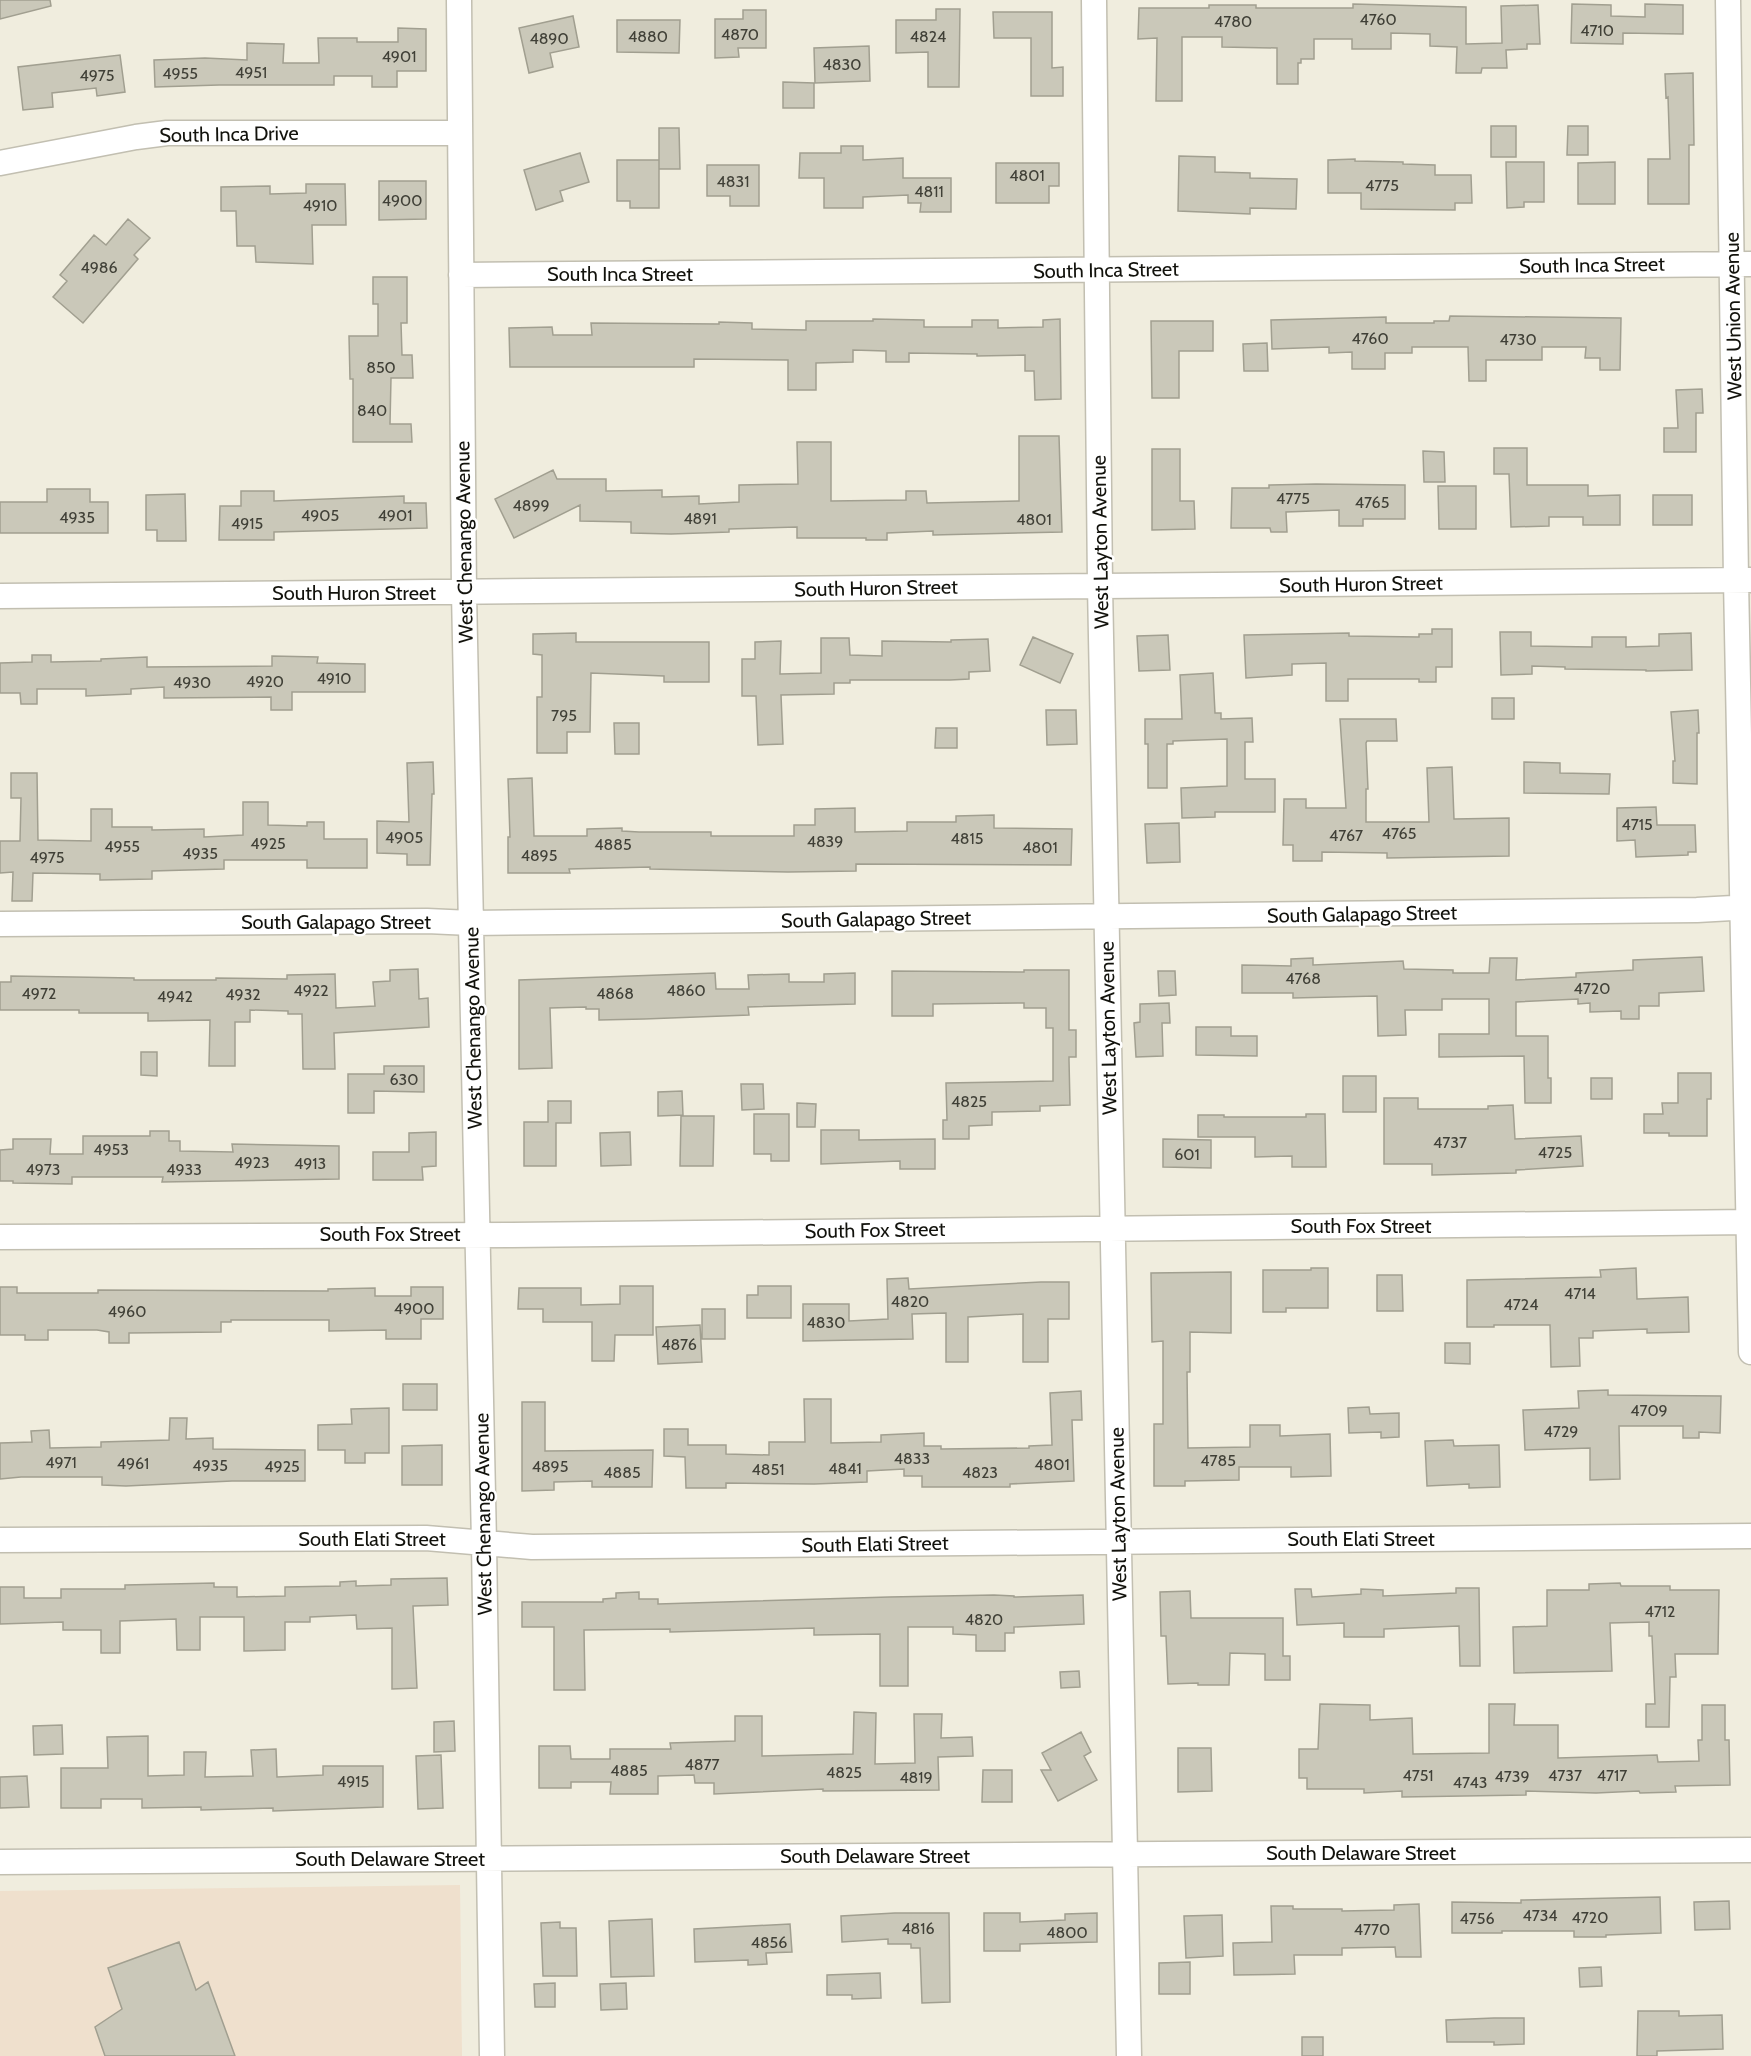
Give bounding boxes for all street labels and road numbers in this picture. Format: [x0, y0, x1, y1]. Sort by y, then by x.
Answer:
street label: South Inca Drive [159, 121, 299, 147]
street label: West Union Avenue [1720, 232, 1746, 400]
street label: South Inca Street [1519, 252, 1665, 278]
street label: South Inca Street [1033, 257, 1179, 283]
street label: South Inca Street [547, 262, 693, 286]
street label: West Chenango Avenue [450, 441, 478, 643]
street label: West Layton Avenue [1086, 455, 1114, 629]
street label: South Huron Street [1279, 571, 1443, 597]
street label: South Huron Street [794, 575, 958, 601]
street label: South Huron Street [272, 581, 436, 605]
street label: South Galapago Street [1267, 900, 1458, 928]
street label: South Galapago Street [781, 905, 972, 933]
street label: South Galapago Street [241, 910, 431, 934]
street label: West Chenango Avenue [459, 927, 487, 1129]
street label: West Layton Avenue [1094, 941, 1122, 1115]
street label: South Fox Street [1291, 1214, 1432, 1238]
street label: South Fox Street [804, 1217, 946, 1243]
street label: South Fox Street [320, 1222, 461, 1246]
street label: West Chenango Avenue [469, 1413, 497, 1615]
street label: West Layton Avenue [1104, 1427, 1132, 1601]
street label: South Elati Street [298, 1527, 446, 1551]
street label: South Elati Street [1287, 1527, 1435, 1551]
street label: South Elati Street [801, 1531, 949, 1557]
street label: South Delaware Street [1266, 1841, 1456, 1865]
street label: South Delaware Street [780, 1844, 970, 1868]
street label: South Delaware Street [295, 1847, 485, 1871]

